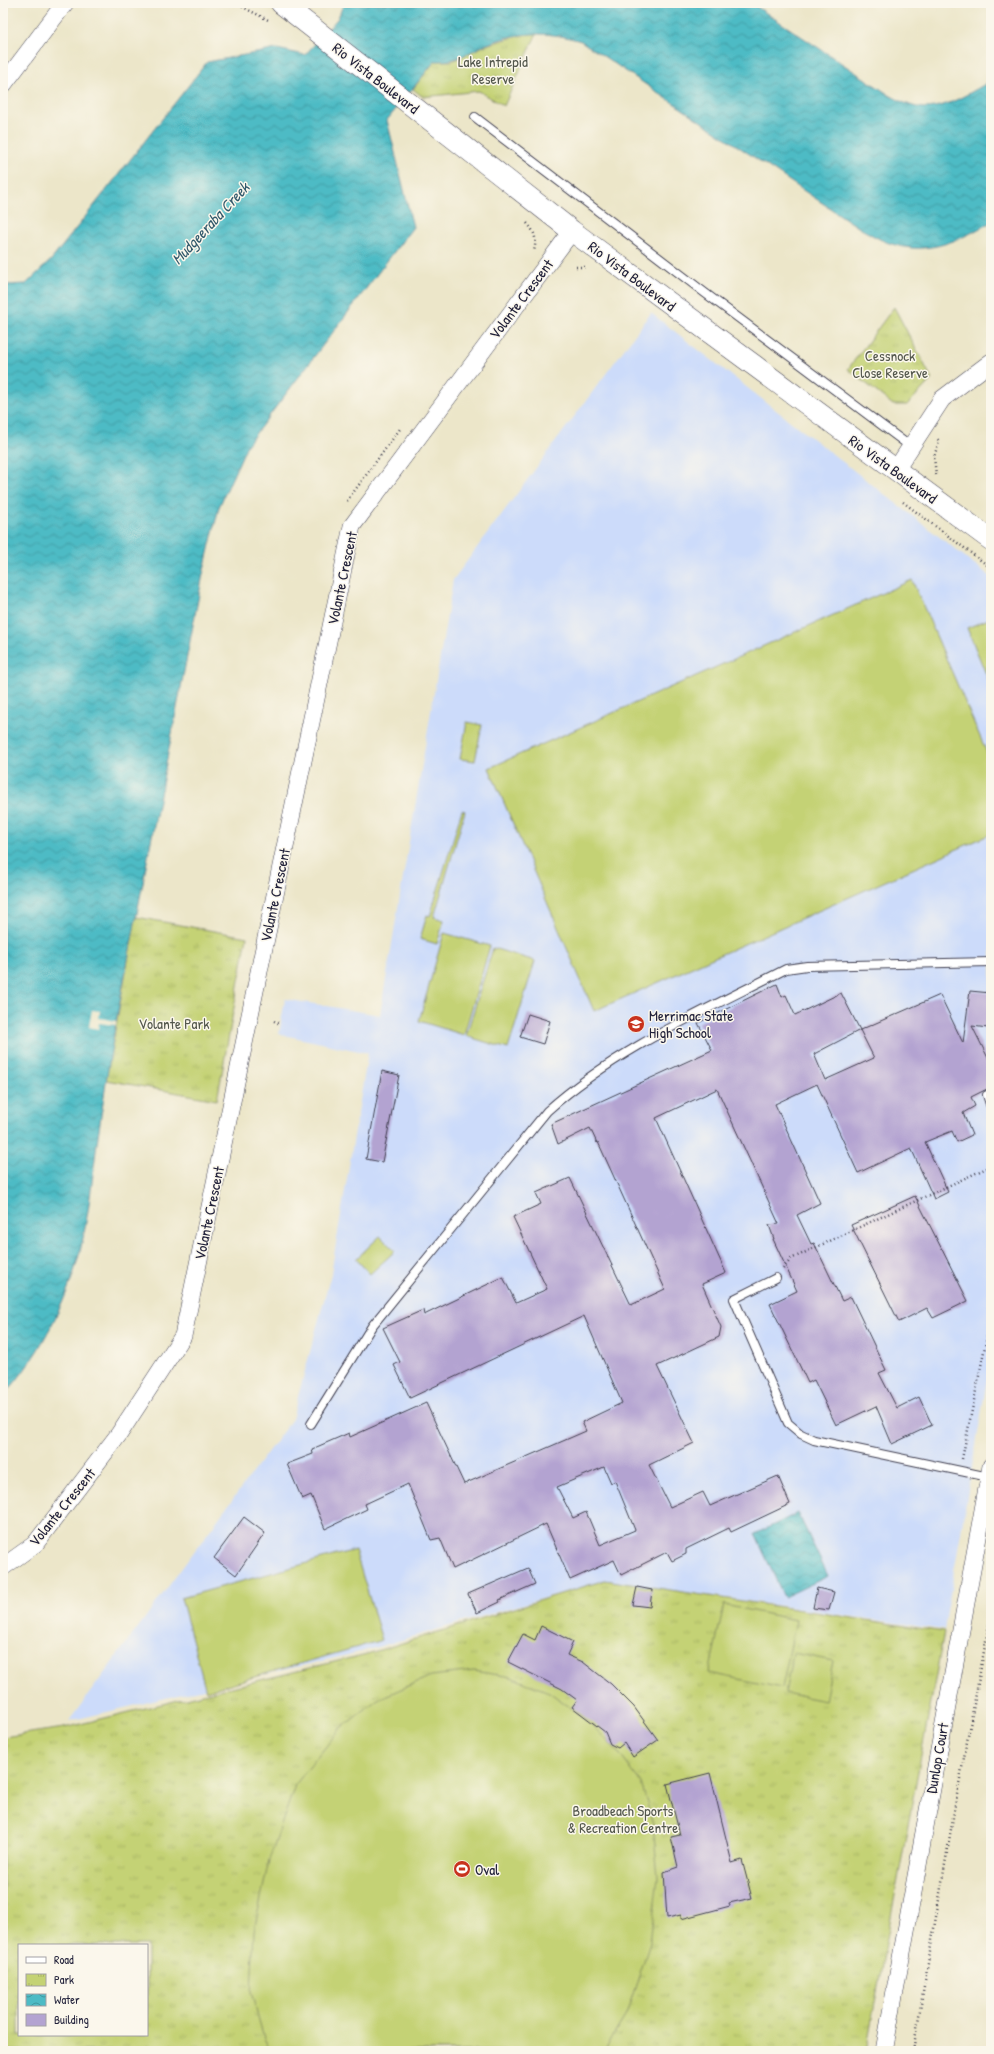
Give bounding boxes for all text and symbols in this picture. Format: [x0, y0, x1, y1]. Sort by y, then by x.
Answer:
street label: Rio Vista Boulevard [328, 37, 424, 119]
park label: Lake Intrepid Reserve [458, 51, 528, 89]
water label: Mudgeeraba Creek [166, 176, 255, 269]
street label: Rio Vista Boulevard [584, 236, 680, 316]
street label: Volante Crescent [484, 254, 559, 343]
park label: Cessnock Close Reserve [852, 345, 928, 383]
street label: Rio Vista Boulevard [844, 430, 942, 508]
street label: Volante Crescent [322, 528, 362, 627]
street label: Volante Crescent [255, 845, 295, 944]
place label: Merrimac State High School [649, 1005, 733, 1043]
park label: Volante Park [139, 1013, 209, 1034]
school or university icon: Merrimac State High School [626, 1014, 646, 1034]
street label: Volante Crescent [189, 1163, 229, 1262]
street label: Volante Crescent [24, 1463, 101, 1551]
street label: Dunlop Court [920, 1720, 954, 1795]
park label: Broadbeach Sports & Recreation Centre [568, 1800, 678, 1838]
sports icon: Oval [452, 1859, 472, 1879]
place label: Oval [475, 1859, 499, 1880]
legend [18, 1944, 148, 2036]
text: Road [54, 1951, 74, 1968]
text: Park [54, 1971, 74, 1988]
text: Water [54, 1991, 80, 2008]
text: Building [54, 2011, 89, 2028]

